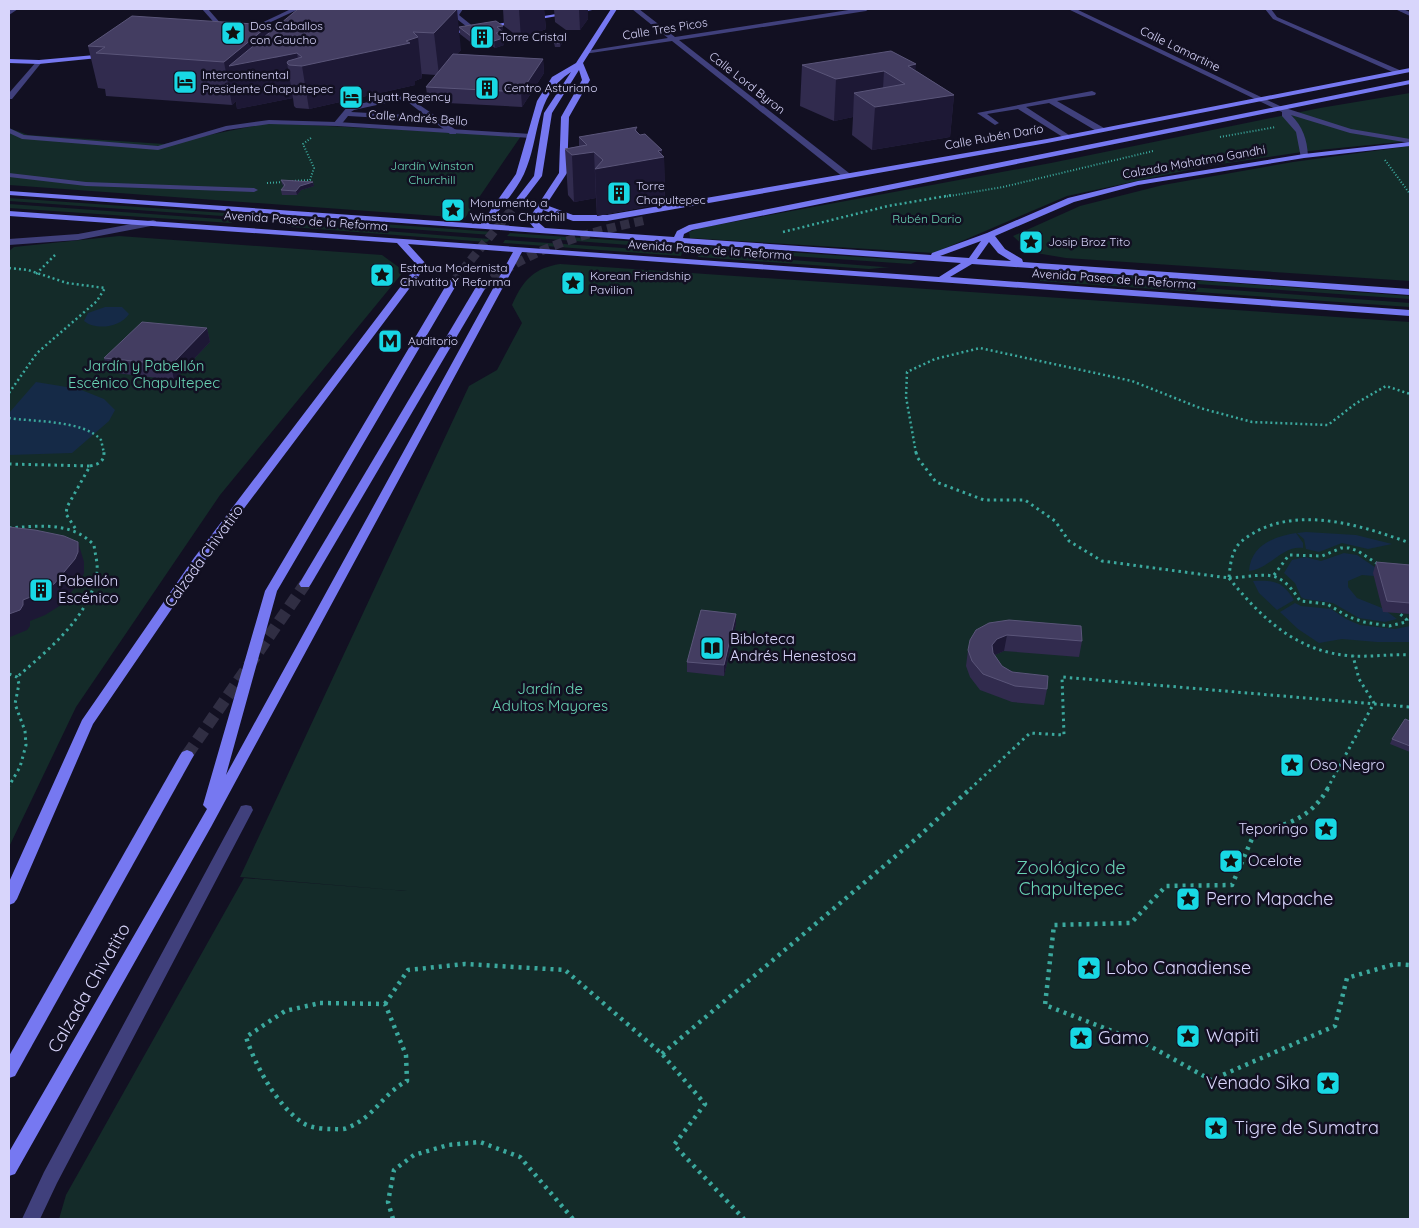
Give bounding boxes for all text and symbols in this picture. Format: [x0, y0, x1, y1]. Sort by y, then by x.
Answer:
street label: Calle Tres Picos [621, 14, 709, 43]
place label: Dos Caballos con Gaucho [250, 18, 323, 47]
place icon: Dos Caballos con Gaucho [220, 20, 246, 46]
street label: Calle Lamartine [1138, 23, 1223, 75]
building icon: Torre Cristal [469, 24, 495, 50]
place label: Torre Cristal [500, 29, 567, 44]
street label: Calle Lord Byron [706, 48, 788, 117]
place label: Intercontinental Presidente Chapultepec [202, 67, 333, 96]
hotel icon: Intercontinental Presidente Chapultepec [172, 69, 198, 95]
building icon: Centro Asturiano [474, 75, 500, 101]
place label: Centro Asturiano [504, 80, 597, 95]
hotel icon: Hyatt Regency [338, 84, 364, 110]
place label: Hyatt Regency [368, 89, 451, 104]
street label: Calle Andrés Bello [368, 107, 468, 128]
street label: Calle Rubén Darío [943, 120, 1044, 153]
street label: Calzada Mahatma Gandhi [1121, 142, 1267, 181]
park label: Jardín Winston Churchill [390, 158, 474, 187]
place label: Torre Chapultepec [636, 178, 706, 207]
building icon: Torre Chapultepec [606, 180, 632, 206]
place label: Monumento a Winston Churchill [470, 195, 565, 224]
place icon: Monumento a Winston Churchill [440, 197, 466, 223]
street label: Avenida Paseo de la Reforma [223, 207, 389, 234]
park label: Rubén Dario [892, 211, 962, 226]
place icon: Josip Broz Tito [1018, 229, 1044, 255]
place label: Josip Broz Tito [1048, 234, 1130, 249]
street label: Avenida Paseo de la Reforma [627, 236, 793, 263]
place label: Estatua Modernista Chivatito Y Reforma [400, 260, 511, 289]
place icon: Estatua Modernista Chivatito Y Reforma [369, 262, 395, 288]
street label: Avenida Paseo de la Reforma [1031, 265, 1197, 292]
place label: Korean Friendship Pavilion [590, 268, 691, 297]
place icon: Korean Friendship Pavilion [560, 270, 586, 296]
metro station icon: Auditorio [377, 328, 403, 354]
place label: Auditorio [408, 333, 458, 348]
park label: Jardín y Pabellón Escénico Chapultepec [68, 356, 220, 392]
street label: Calzada Chivatito [160, 501, 247, 611]
place label: Pabellón Escénico [58, 571, 119, 607]
building icon: Pabellón Escénico [28, 577, 54, 603]
place label: Bibloteca Andrés Henestosa [730, 629, 856, 665]
library icon: Bibloteca Andrés Henestosa [699, 635, 725, 661]
park label: Jardín de Adultos Mayores [492, 679, 608, 715]
place icon: Oso Negro [1279, 752, 1305, 778]
place label: Oso Negro [1310, 755, 1385, 774]
place icon: Teporingo [1313, 816, 1339, 842]
place label: Teporingo [1238, 819, 1308, 838]
place icon: Ocelote [1218, 848, 1244, 874]
place label: Ocelote [1248, 851, 1302, 870]
park label: Zoológico de Chapultepec [1016, 856, 1126, 900]
place icon: Perro Mapache [1175, 886, 1201, 912]
place label: Perro Mapache [1206, 887, 1333, 910]
street label: Calzada Chivatito [42, 919, 135, 1057]
place icon: Lobo Canadiense [1076, 955, 1102, 981]
place label: Lobo Canadiense [1106, 956, 1251, 979]
place icon: Wapiti [1175, 1023, 1201, 1049]
place label: Wapiti [1206, 1024, 1259, 1047]
place icon: Gamo [1068, 1025, 1094, 1051]
place label: Gamo [1098, 1026, 1149, 1049]
place icon: Venado Sika [1315, 1070, 1341, 1096]
place label: Venado Sika [1206, 1071, 1310, 1094]
place icon: Tigre de Sumatra [1203, 1115, 1229, 1141]
place label: Tigre de Sumatra [1234, 1116, 1379, 1139]

